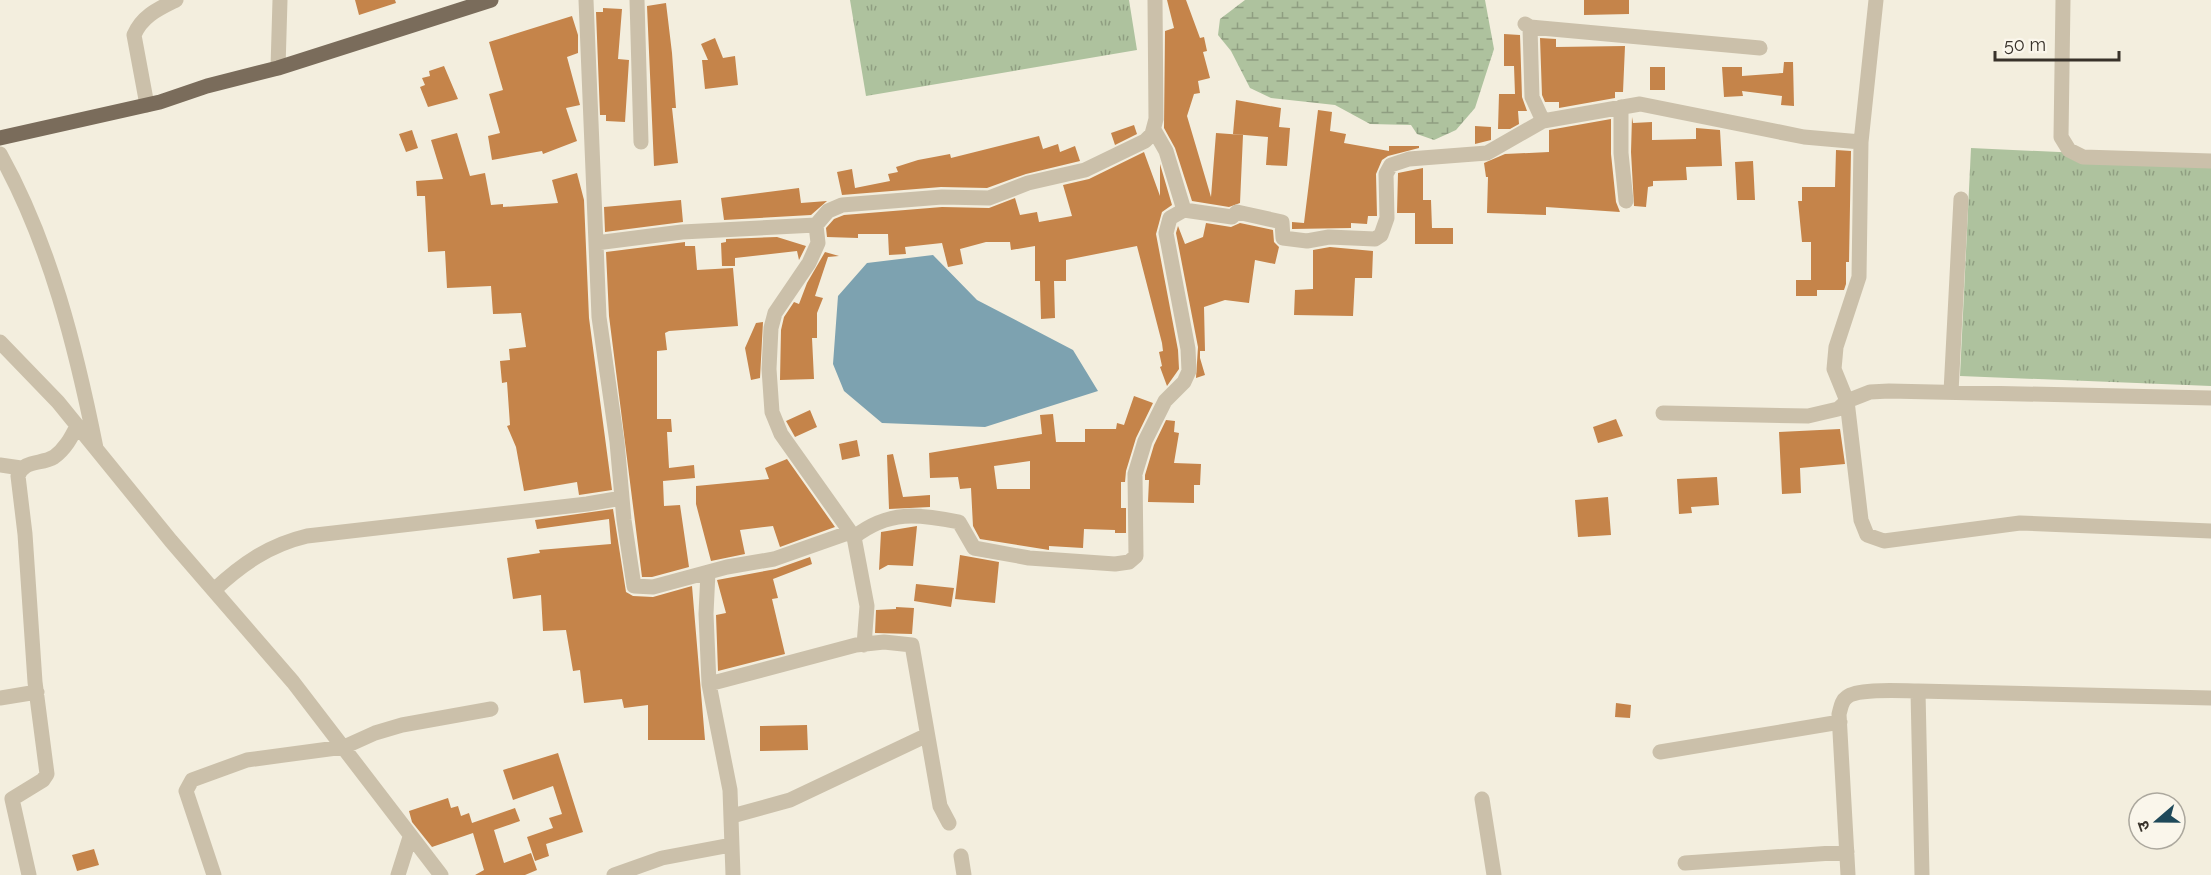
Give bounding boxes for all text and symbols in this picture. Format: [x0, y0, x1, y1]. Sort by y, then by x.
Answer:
scale bar [1995, 24, 2120, 62]
text: 50 m [2004, 34, 2046, 55]
north arrow [2127, 791, 2187, 851]
text: उ [2133, 818, 2154, 834]

